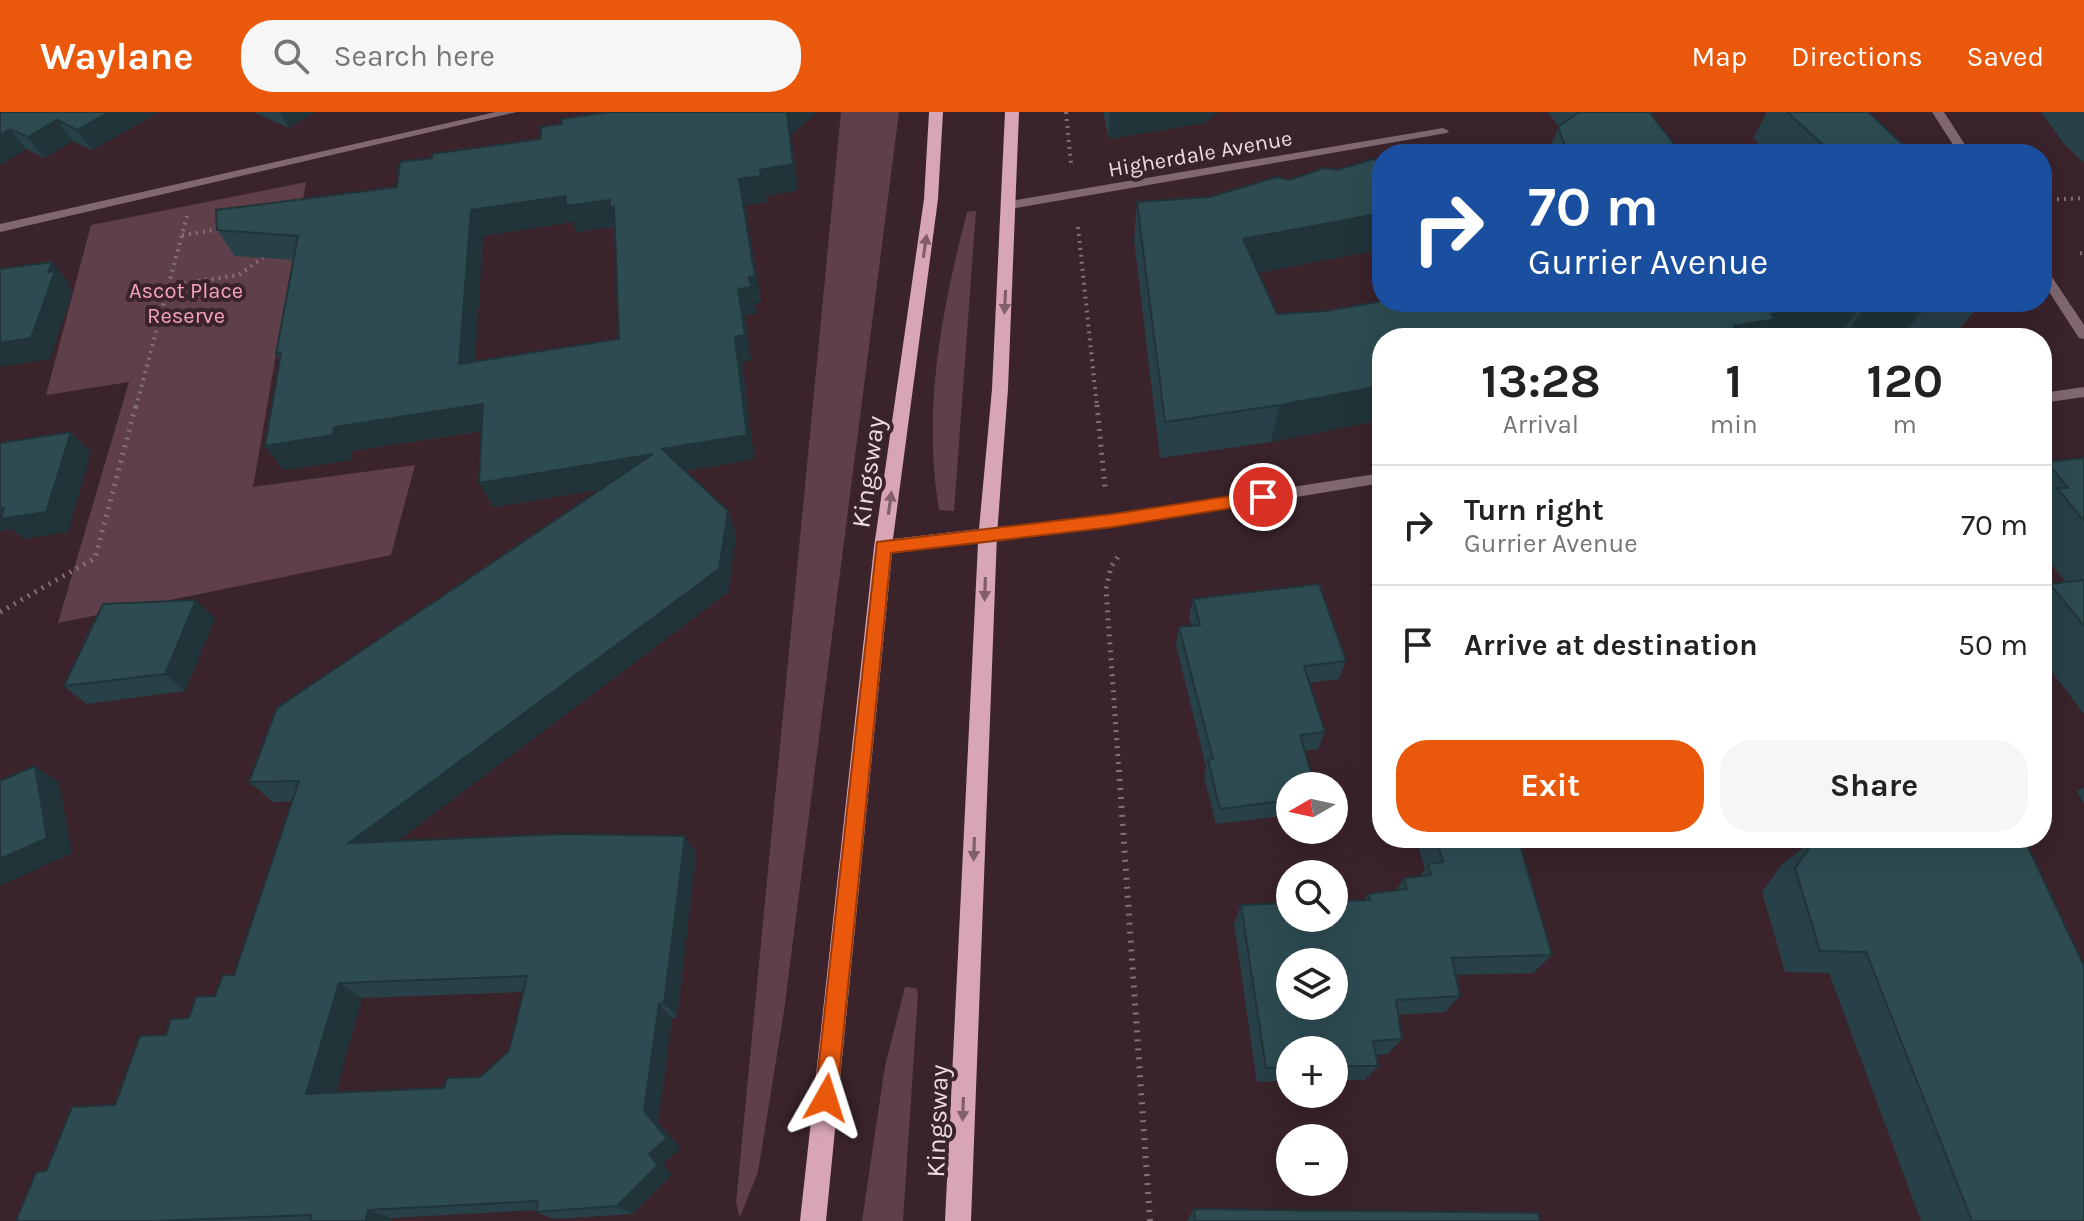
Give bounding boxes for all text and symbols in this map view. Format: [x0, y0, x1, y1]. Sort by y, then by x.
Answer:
search box [241, 20, 801, 92]
text: Waylane [40, 34, 193, 79]
icon: search [269, 34, 313, 78]
text: Search here [333, 38, 495, 74]
text: Map [1692, 40, 1747, 73]
text: Directions [1791, 40, 1923, 73]
text: Saved [1967, 40, 2044, 73]
street label: Higherdale Avenue [1106, 125, 1294, 183]
text: 70 m [1528, 174, 1659, 239]
icon: right [1396, 176, 1500, 280]
one-way arrow [919, 233, 932, 258]
text: Gurrier Avenue [1528, 241, 1768, 283]
park label: Ascot Place Reserve [129, 278, 243, 329]
one-way arrow [998, 290, 1011, 315]
text: 13:28 [1481, 353, 1601, 409]
text: 1 [1725, 353, 1742, 409]
text: 120 [1867, 353, 1943, 409]
text: Arrival [1503, 409, 1579, 440]
text: min [1710, 409, 1758, 440]
text: m [1893, 409, 1917, 440]
street label: Kingsway [845, 414, 892, 530]
pin [1229, 463, 1297, 531]
icon: arrive [1241, 475, 1285, 519]
one-way arrow [883, 490, 896, 515]
text: Turn right [1464, 492, 1604, 528]
icon: right [1396, 503, 1440, 547]
text: 70 m [1961, 507, 2028, 543]
text: Gurrier Avenue [1464, 528, 1638, 559]
one-way arrow [979, 577, 992, 602]
icon: arrive [1396, 623, 1440, 667]
text: Arrive at destination [1464, 627, 1758, 663]
text: 50 m [1958, 627, 2028, 663]
button: Exit [1396, 740, 1704, 832]
button: Share [1720, 740, 2028, 832]
north arrow [1276, 772, 1348, 844]
map controls [1276, 772, 1348, 1196]
one-way arrow [968, 837, 981, 862]
button: search [1276, 860, 1348, 932]
button: layers [1276, 948, 1348, 1020]
button: + [1276, 1036, 1348, 1108]
position arrow [784, 1056, 868, 1140]
street label: Kingsway [920, 1064, 955, 1178]
one-way arrow [957, 1097, 970, 1122]
button: − [1276, 1124, 1348, 1196]

